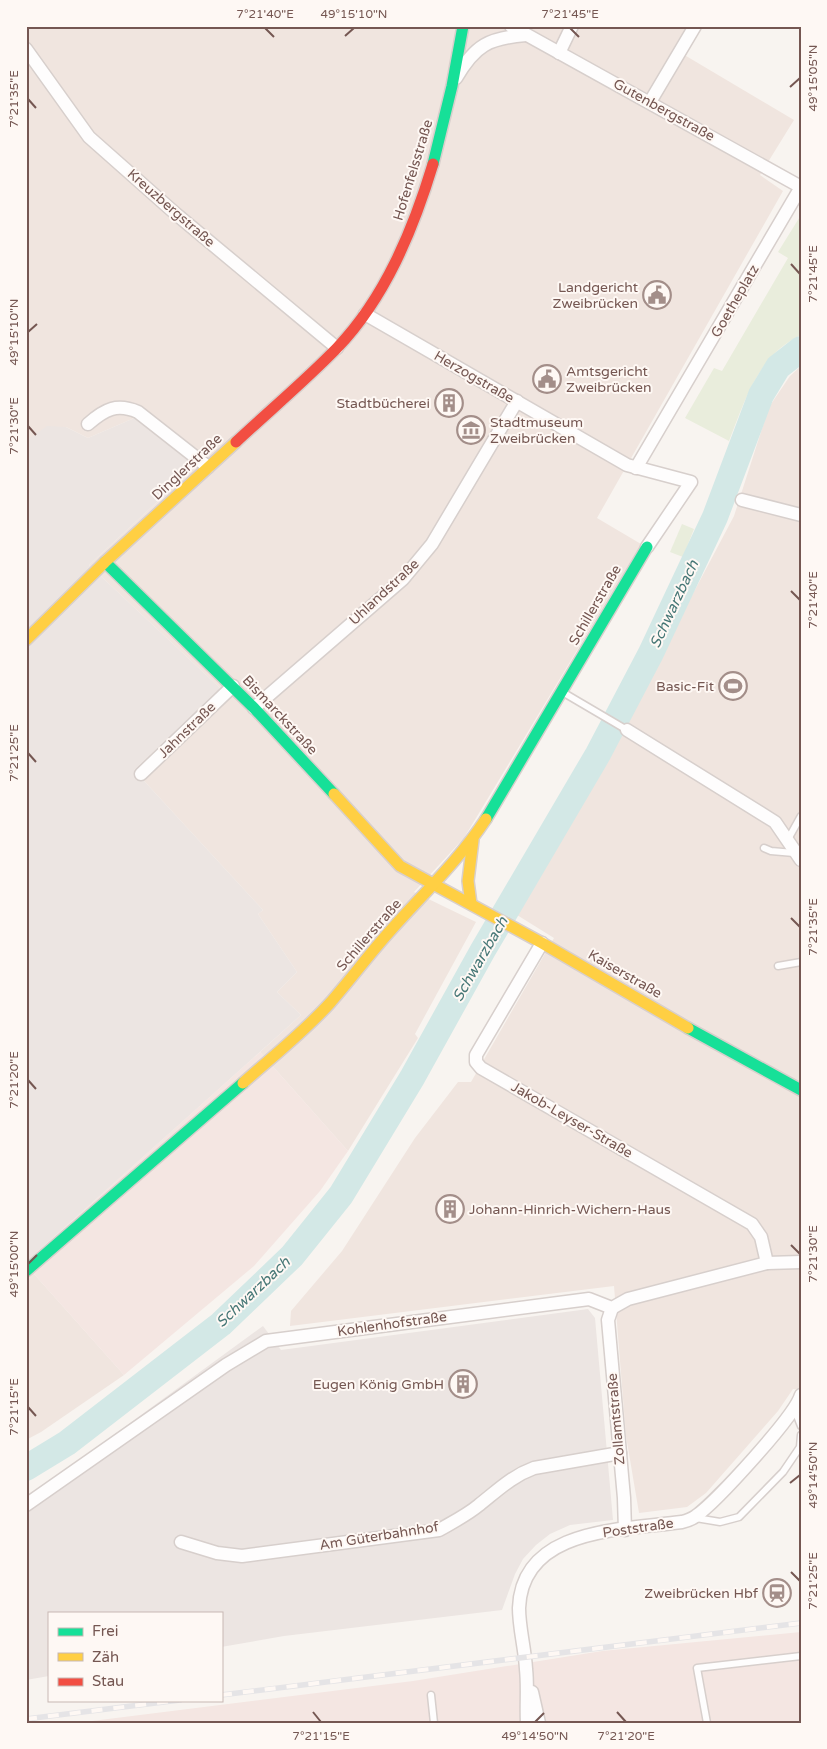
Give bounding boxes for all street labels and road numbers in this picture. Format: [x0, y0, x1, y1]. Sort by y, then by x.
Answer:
street label: Gutenbergstraße [610, 75, 718, 145]
street label: Hofenfelsstraße [390, 117, 436, 223]
street label: Kreuzbergstraße [124, 165, 218, 251]
street label: Goetheplatz [707, 262, 763, 340]
street label: Herzogstraße [431, 347, 517, 407]
street label: Dinglerstraße [148, 430, 226, 504]
street label: Uhlandstraße [346, 555, 423, 629]
street label: Schillerstraße [565, 562, 625, 648]
street label: Bismarckstraße [239, 672, 321, 758]
street label: Jahnstraße [155, 698, 219, 762]
street label: Schillerstraße [333, 895, 405, 975]
street label: Kaiserstraße [585, 946, 665, 1002]
street label: Jakob-Leyser-Straße [508, 1078, 636, 1162]
street label: Kohlenhofstraße [336, 1308, 448, 1340]
street label: Zollamtstraße [604, 1372, 628, 1466]
street label: Poststraße [601, 1515, 675, 1541]
street label: Am Güterbahnhof [318, 1518, 441, 1554]

